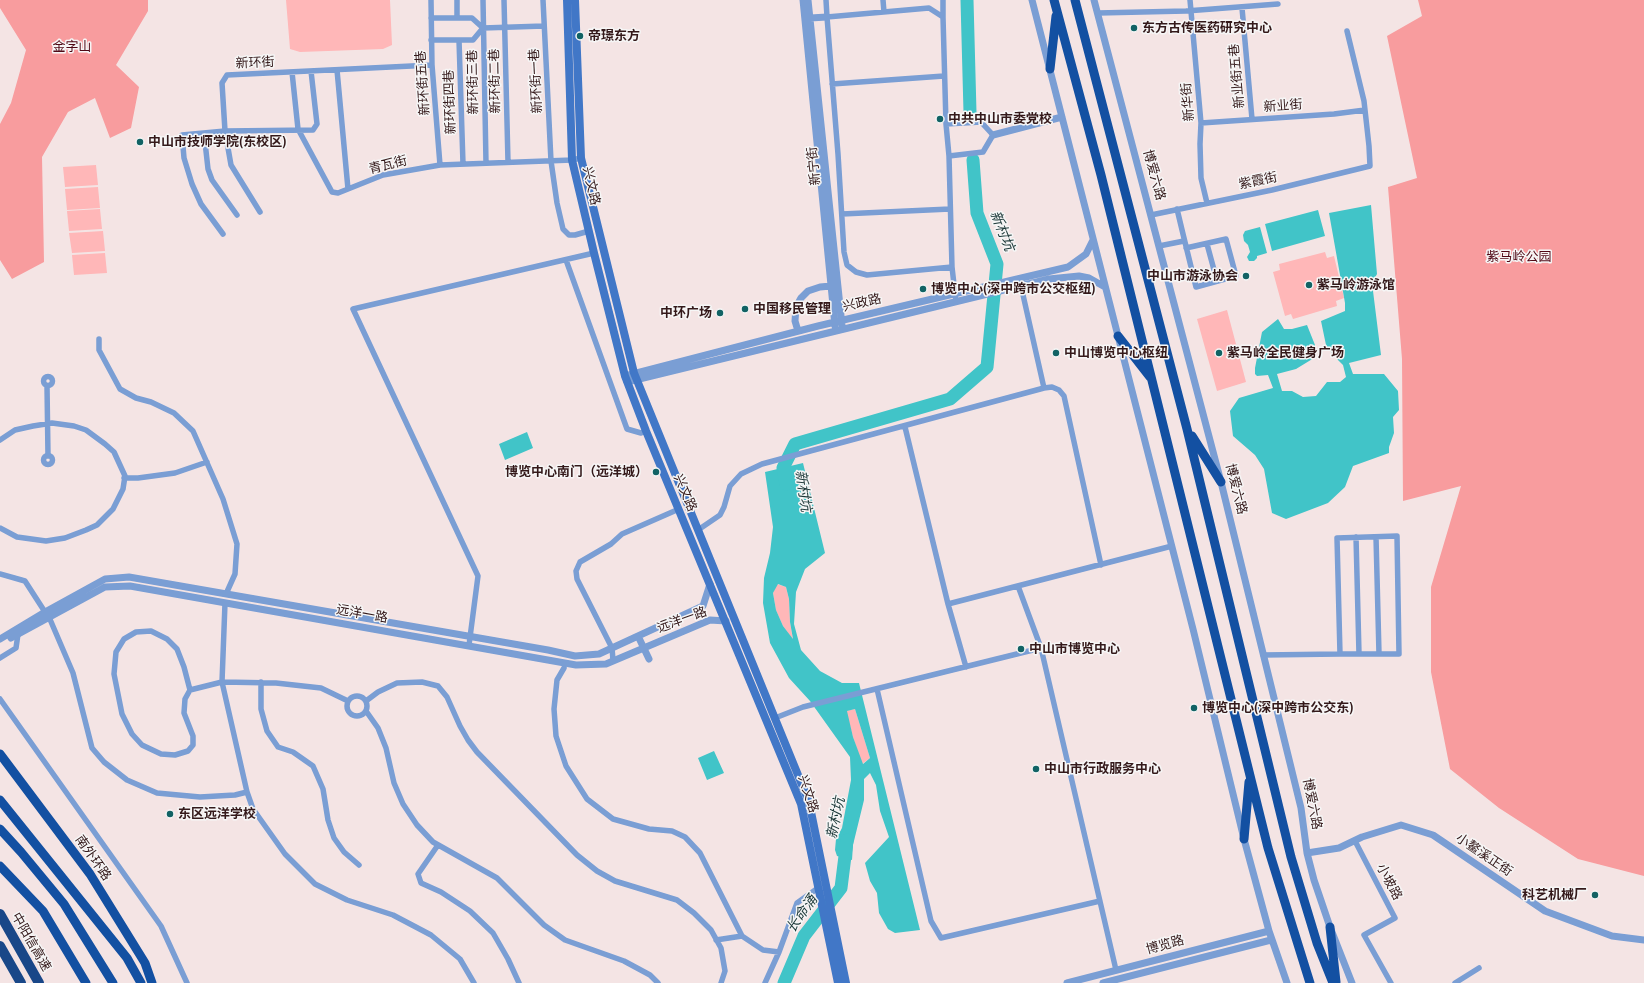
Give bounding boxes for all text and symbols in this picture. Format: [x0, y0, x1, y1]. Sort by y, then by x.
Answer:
place label: 东方古传医药研究中心 [1142, 20, 1272, 36]
marker: 东方古传医药研究中心 [1129, 23, 1139, 33]
place label: 帝璟东方 [588, 28, 640, 44]
marker: 帝璟东方 [575, 31, 585, 41]
park label: 金字山 [53, 39, 91, 55]
street label: 新业街五巷 [1226, 43, 1248, 109]
street label: 新环街二巷 [487, 48, 503, 114]
street label: 新环街一巷 [527, 48, 545, 114]
street label: 新环街三巷 [465, 49, 481, 115]
street label: 新环街五巷 [413, 50, 433, 116]
street label: 新环街 [235, 54, 275, 72]
street label: 新环街四巷 [441, 69, 459, 135]
street label: 新华街 [1179, 82, 1197, 122]
street label: 新业街 [1263, 97, 1303, 115]
place label: 中共中山市委党校 [948, 111, 1052, 127]
marker: 中共中山市委党校 [935, 114, 945, 124]
place label: 中山市技师学院(东校区) [148, 134, 287, 150]
marker: 中山市技师学院(东校区) [135, 137, 145, 147]
street label: 新宁街 [804, 146, 824, 186]
street label: 博爱六路 [1140, 148, 1168, 202]
street label: 青瓦街 [367, 153, 409, 177]
street label: 兴文路 [579, 165, 603, 207]
street label: 紫霞街 [1237, 169, 1279, 193]
water label: 新村坑 [986, 208, 1018, 254]
park label: 紫马岭公园 [1487, 249, 1551, 265]
place label: 中山市游泳协会 [1147, 268, 1238, 284]
marker: 中山市游泳协会 [1241, 271, 1251, 281]
place label: 紫马岭游泳馆 [1317, 277, 1395, 293]
marker: 紫马岭游泳馆 [1304, 280, 1314, 290]
place label: 博览中心(深中跨市公交枢纽) [931, 281, 1096, 297]
marker: 博览中心(深中跨市公交枢纽) [918, 284, 928, 294]
street label: 兴政路 [841, 291, 883, 315]
place label: 中国移民管理 [753, 301, 831, 317]
marker: 中国移民管理 [740, 304, 750, 314]
place label: 中环广场 [660, 305, 712, 321]
marker: 中环广场 [715, 308, 725, 318]
place label: 中山博览中心枢纽 [1064, 345, 1168, 361]
place label: 紫马岭全民健身广场 [1227, 345, 1344, 361]
marker: 中山博览中心枢纽 [1051, 348, 1061, 358]
marker: 紫马岭全民健身广场 [1214, 348, 1224, 358]
street label: 博爱六路 [1222, 462, 1250, 516]
place label: 博览中心南门（远洋城） [505, 464, 648, 480]
marker: 博览中心南门（远洋城） [651, 467, 661, 477]
water label: 新村坑 [792, 469, 814, 513]
street label: 兴文路 [670, 472, 700, 514]
street label: 远洋一路 [335, 602, 389, 626]
street label: 远洋一路 [655, 604, 709, 636]
place label: 中山市博览中心 [1029, 641, 1120, 657]
marker: 中山市博览中心 [1016, 644, 1026, 654]
place label: 博览中心(深中跨市公交东) [1202, 700, 1354, 716]
marker: 博览中心(深中跨市公交东) [1189, 703, 1199, 713]
place label: 中山市行政服务中心 [1044, 761, 1161, 777]
marker: 中山市行政服务中心 [1031, 764, 1041, 774]
street label: 兴文路 [795, 773, 821, 815]
street label: 博爱六路 [1299, 777, 1325, 831]
water label: 新村坑 [823, 796, 849, 840]
place label: 东区远洋学校 [178, 806, 256, 822]
marker: 东区远洋学校 [165, 809, 175, 819]
street label: 小鳌溪正街 [1453, 830, 1515, 880]
street label: 南外环路 [72, 832, 114, 884]
street label: 小坡路 [1373, 861, 1405, 903]
place label: 科艺机械厂 [1522, 887, 1587, 903]
marker: 科艺机械厂 [1590, 890, 1600, 900]
water label: 长命涌 [783, 892, 821, 936]
street label: 中阳信高速 [8, 910, 54, 974]
street label: 博览路 [1144, 932, 1186, 958]

